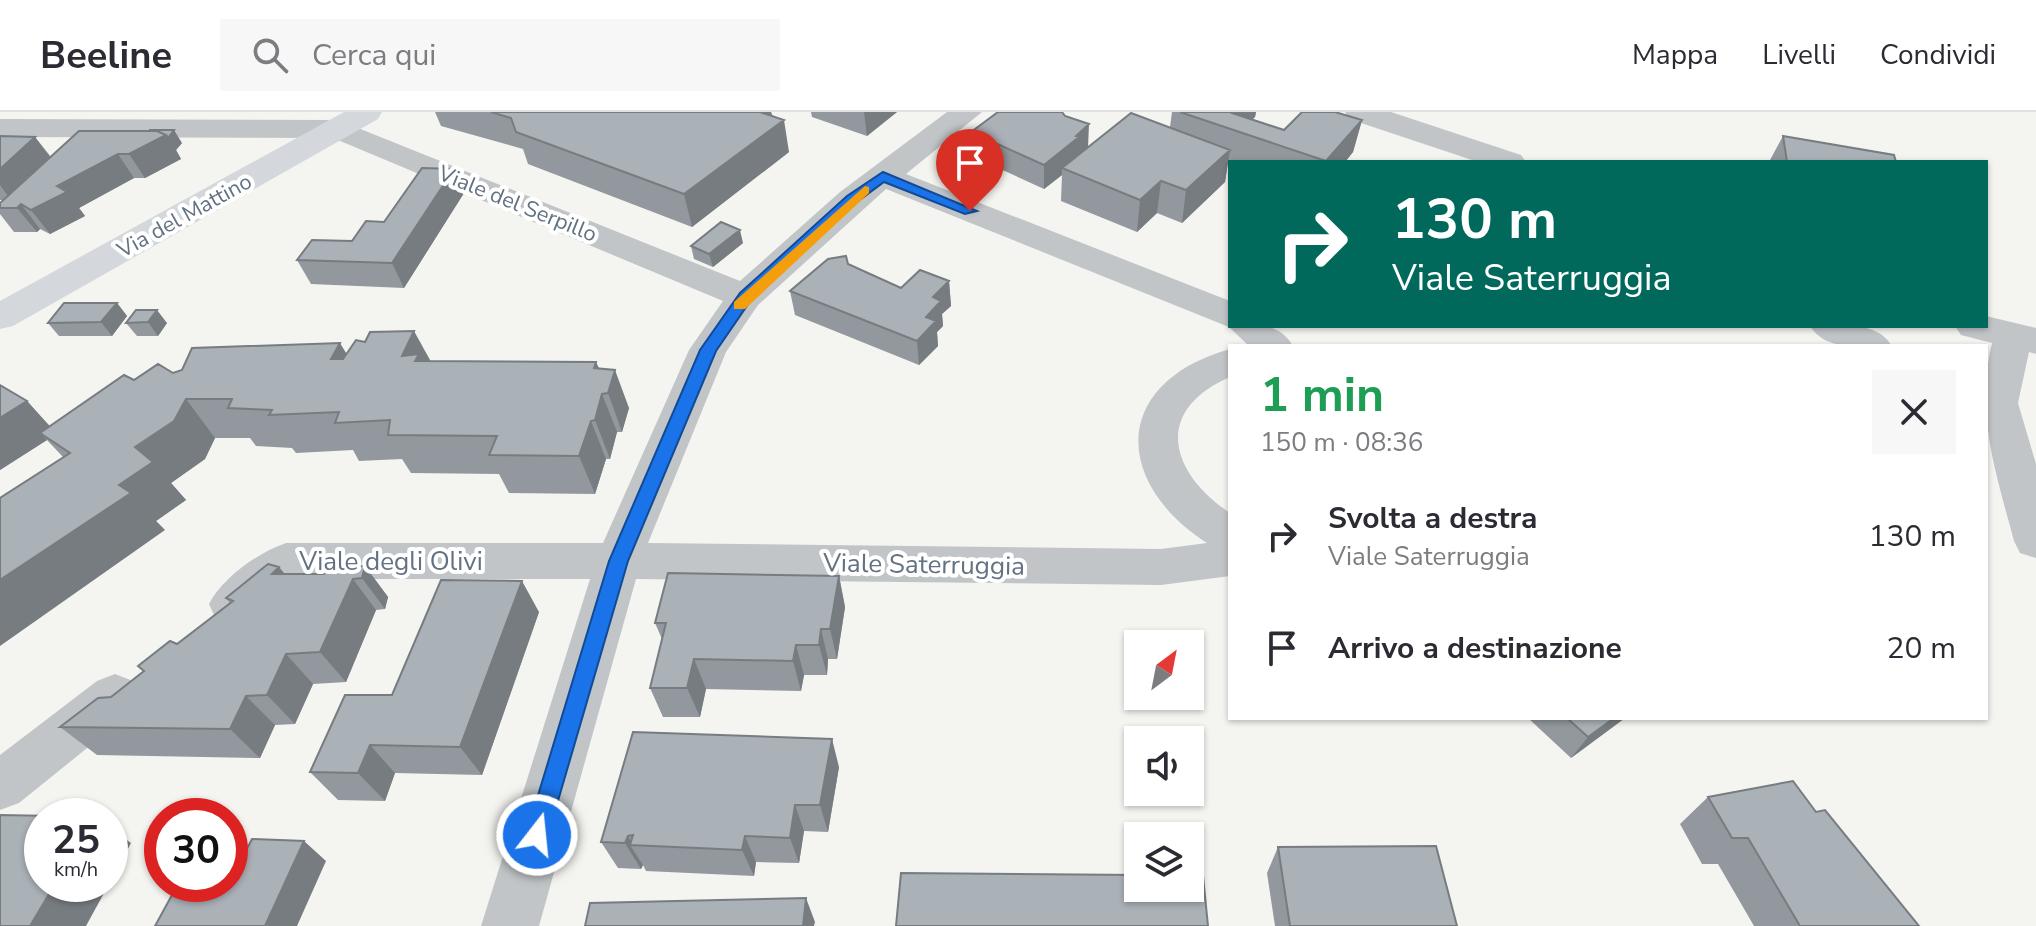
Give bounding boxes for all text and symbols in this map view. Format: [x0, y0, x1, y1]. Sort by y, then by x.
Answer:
search box [220, 19, 780, 91]
text: Beeline [40, 30, 172, 81]
icon: search [248, 33, 292, 77]
text: Cerca qui [312, 35, 436, 76]
text: Mappa [1632, 36, 1718, 74]
text: Livelli [1762, 36, 1836, 74]
text: Condividi [1880, 36, 1996, 74]
pin [936, 129, 1004, 211]
icon: arrive [948, 141, 992, 185]
street label: Viale del Serpillo [433, 158, 601, 249]
street label: Via del Mattino [111, 166, 257, 266]
text: 130 m [1392, 181, 1557, 258]
icon: right [1260, 192, 1364, 296]
text: Viale Saterruggia [1392, 254, 1672, 303]
text: 1 min [1260, 362, 1384, 428]
button: close [1872, 370, 1956, 454]
text: 150 m · 08:36 [1260, 425, 1423, 460]
text: Svolta a destra [1328, 498, 1538, 539]
icon: right [1260, 514, 1304, 558]
text: 130 m [1869, 516, 1956, 557]
text: Viale Saterruggia [1328, 539, 1530, 574]
street label: Viale degli Olivi [298, 544, 483, 579]
street label: Viale Saterruggia [822, 545, 1025, 584]
icon: arrive [1260, 626, 1304, 670]
text: Arrivo a destinazione [1328, 628, 1622, 669]
text: 20 m [1887, 628, 1956, 669]
north arrow [1124, 630, 1204, 710]
map controls [1124, 630, 1204, 902]
button: sound [1124, 726, 1204, 806]
position arrow [495, 793, 579, 877]
speed limit sign: 30 [144, 798, 248, 902]
text: 25 [52, 813, 100, 867]
button: layers [1124, 822, 1204, 902]
text: km/h [54, 856, 98, 883]

